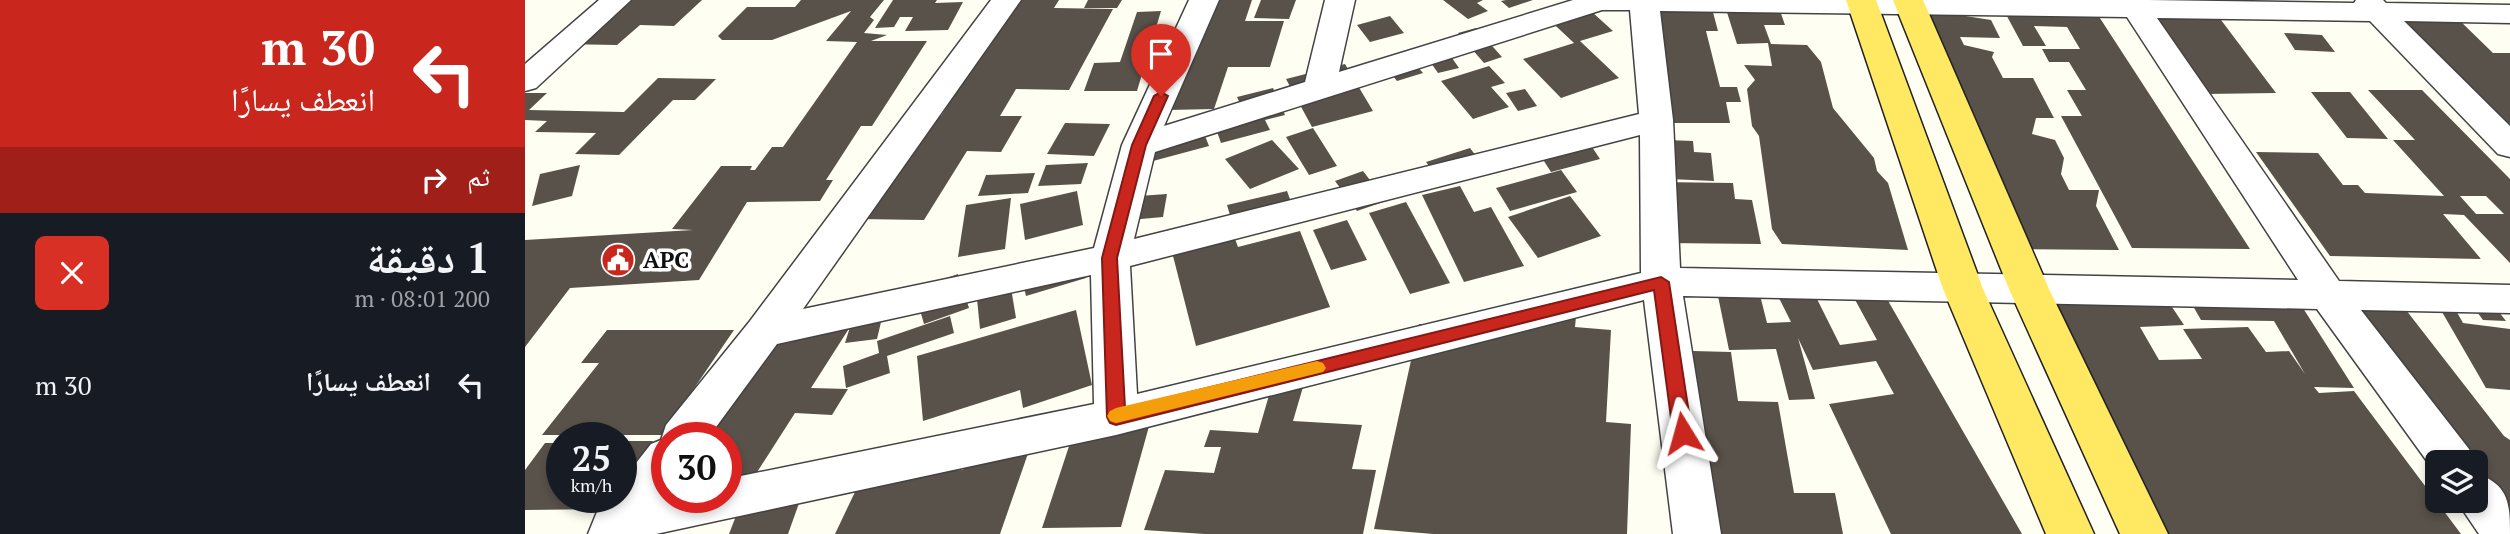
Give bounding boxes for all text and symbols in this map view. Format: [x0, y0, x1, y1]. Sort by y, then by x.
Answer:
text: 30 m [261, 14, 375, 79]
pin [1131, 24, 1191, 96]
icon: left [399, 28, 490, 119]
icon: arrive [1142, 35, 1180, 73]
text: انعطف يسارًا [231, 78, 375, 120]
text: ثم [467, 159, 490, 193]
icon: right [415, 161, 453, 199]
text: 1 دقيقة [367, 229, 490, 285]
button: close [35, 236, 109, 310]
public building icon: APC [599, 241, 637, 279]
place label: APC [643, 244, 689, 275]
text: 200 m · 08:01 [355, 283, 490, 314]
text: انعطف يسارًا [306, 364, 431, 398]
icon: left [452, 366, 490, 404]
text: 30 m [35, 368, 92, 402]
position arrow [1646, 396, 1720, 470]
speed limit sign: 30 [651, 422, 742, 513]
text: 25 [572, 435, 611, 481]
map controls [2425, 450, 2488, 513]
button: layers [2425, 450, 2488, 513]
text: km/h [571, 473, 612, 497]

